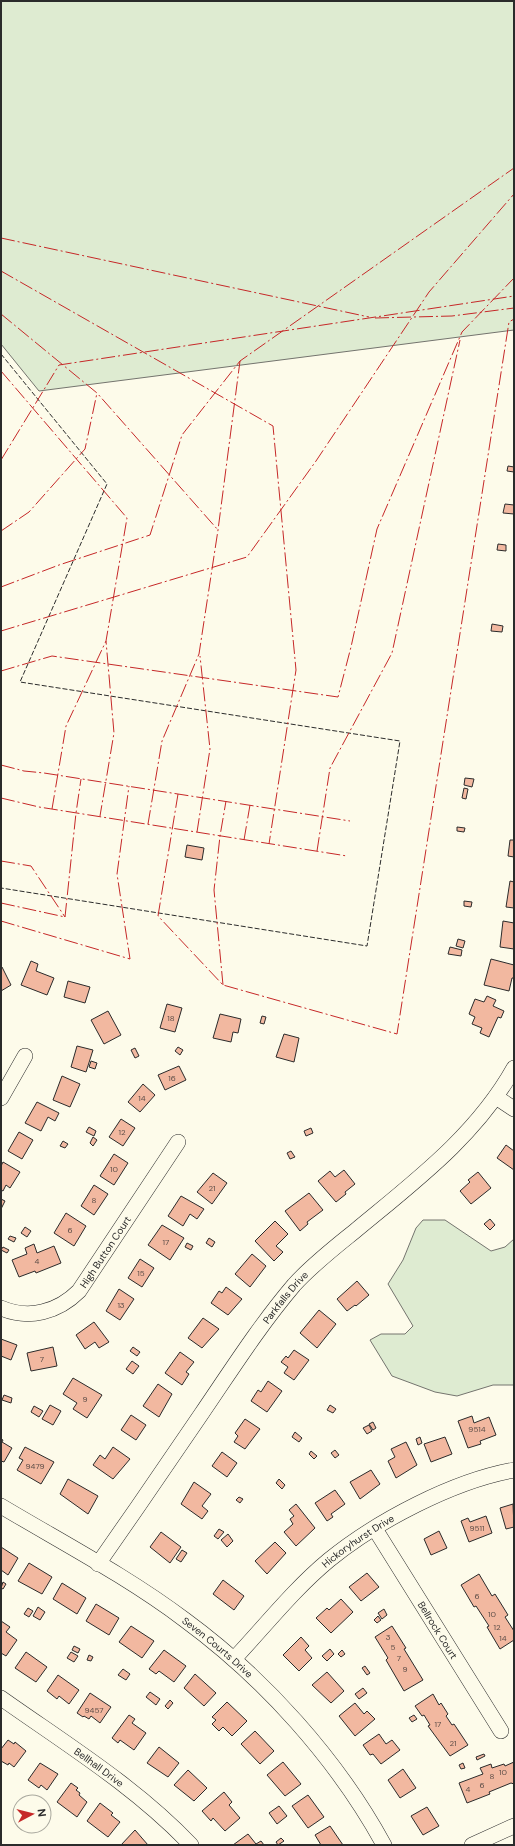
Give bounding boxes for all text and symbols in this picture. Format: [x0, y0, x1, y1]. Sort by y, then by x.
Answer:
house number: 18 [167, 1013, 175, 1023]
house number: 16 [168, 1073, 176, 1083]
house number: 14 [138, 1093, 146, 1103]
house number: 12 [118, 1127, 126, 1137]
house number: 10 [110, 1164, 119, 1174]
house number: 21 [208, 1183, 216, 1193]
house number: 8 [92, 1195, 97, 1205]
street label: High Button Court [77, 1214, 134, 1290]
house number: 6 [67, 1225, 73, 1235]
house number: 17 [163, 1237, 169, 1247]
house number: 4 [35, 1256, 40, 1266]
house number: 15 [137, 1268, 145, 1278]
street label: Parkfalls Drive [260, 1268, 311, 1326]
house number: 13 [117, 1300, 125, 1310]
house number: 7 [40, 1354, 44, 1364]
house number: 9 [82, 1394, 88, 1404]
house number: 9514 [468, 1424, 486, 1434]
house number: 9479 [26, 1461, 44, 1471]
street label: Hickoryhurst Drive [319, 1512, 397, 1570]
house number: 9511 [470, 1523, 484, 1533]
house number: 6 [474, 1591, 480, 1601]
street label: Bellrock Court [415, 1599, 460, 1662]
house number: 10 [488, 1609, 497, 1619]
street label: Seven Courts Drive [179, 1614, 256, 1681]
house number: 12 [493, 1622, 501, 1632]
house number: 3 [386, 1632, 391, 1642]
house number: 14 [499, 1633, 507, 1643]
house number: 5 [391, 1642, 396, 1652]
house number: 7 [397, 1653, 401, 1663]
house number: 9 [402, 1664, 408, 1674]
house number: 9457 [85, 1705, 103, 1715]
house number: 17 [435, 1719, 441, 1729]
house number: 21 [449, 1738, 457, 1748]
street label: Bellhall Drive [72, 1745, 127, 1790]
house number: 10 [499, 1767, 508, 1777]
house number: 8 [490, 1771, 495, 1781]
house number: 6 [479, 1780, 485, 1790]
house number: 4 [466, 1784, 471, 1794]
north arrow [12, 1794, 52, 1834]
text: N [34, 1808, 49, 1818]

